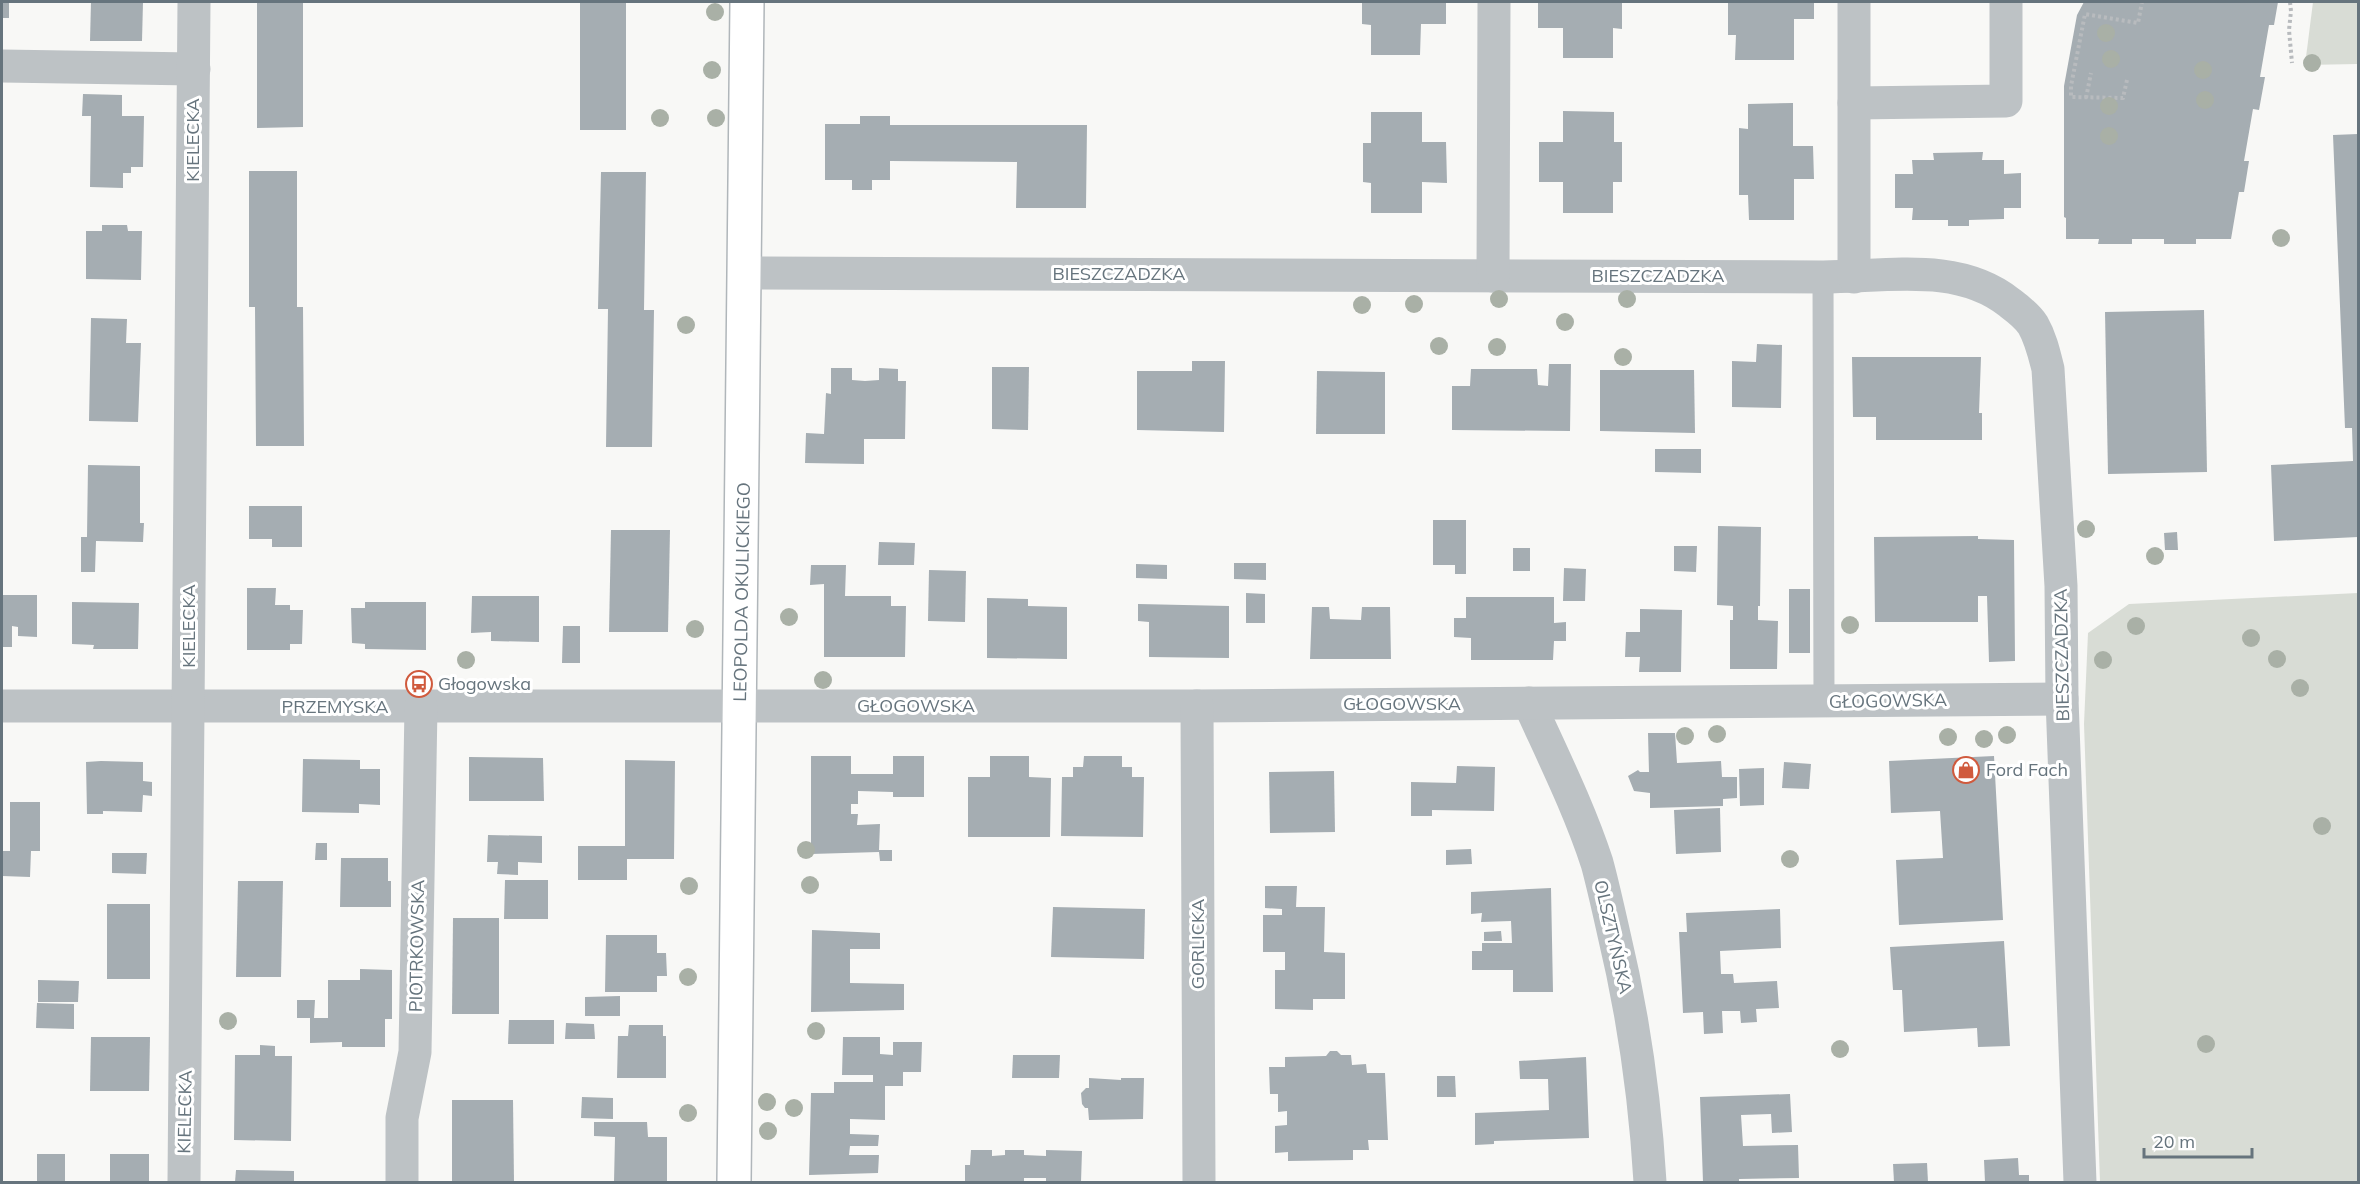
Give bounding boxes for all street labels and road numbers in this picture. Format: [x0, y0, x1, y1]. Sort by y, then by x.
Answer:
street label: KIELECKA [181, 98, 204, 182]
street label: BIESZCZADZKA [1053, 262, 1185, 285]
street label: BIESZCZADZKA [1592, 264, 1724, 287]
street label: LEOPOLDA OKULICKIEGO [728, 482, 755, 702]
street label: KIELECKA [177, 584, 200, 668]
street label: BIESZCZADZKA [2049, 588, 2074, 722]
street label: GŁOGOWSKA [1829, 688, 1947, 713]
street label: GŁOGOWSKA [1343, 692, 1461, 715]
street label: GŁOGOWSKA [857, 694, 975, 717]
street label: PRZEMYSKA [282, 695, 388, 718]
street label: OLSZTYŃSKA [1589, 878, 1638, 996]
street label: PIOTRKOWSKA [404, 880, 429, 1012]
street label: GORLICKA [1186, 899, 1209, 989]
street label: KIELECKA [172, 1070, 197, 1154]

